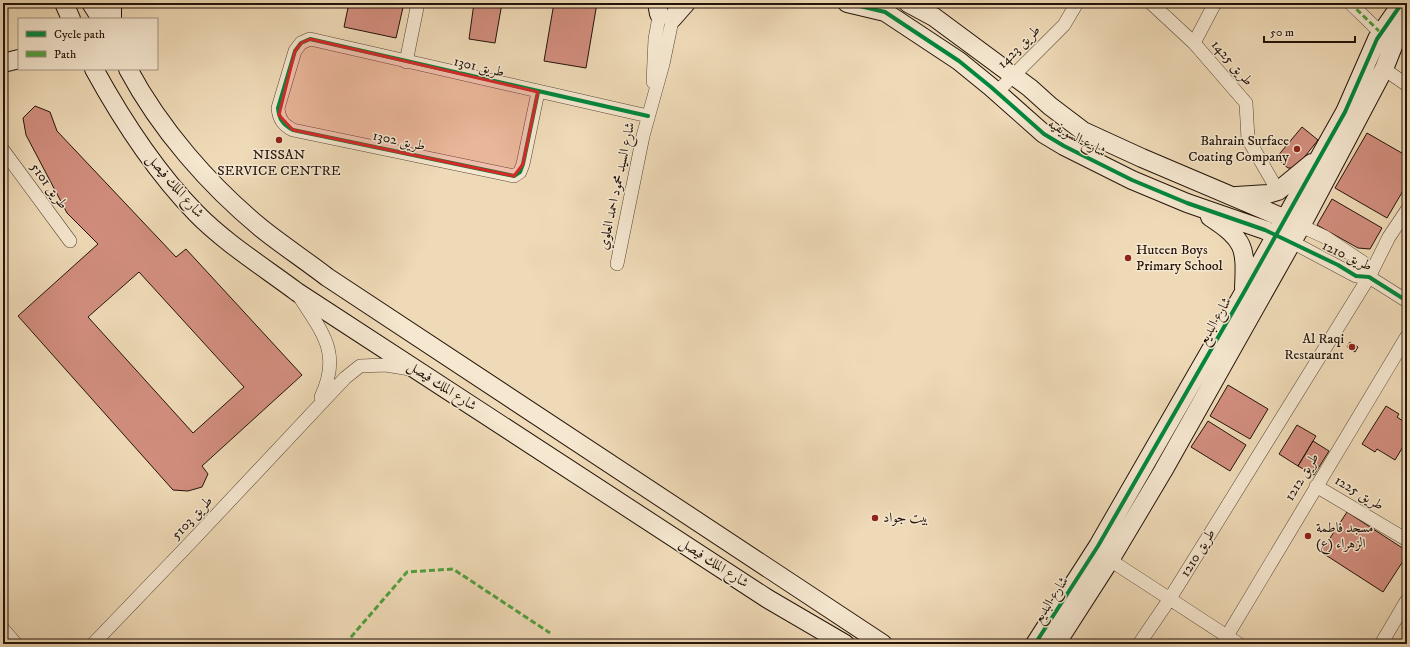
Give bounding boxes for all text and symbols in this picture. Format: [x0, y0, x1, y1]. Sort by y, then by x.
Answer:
legend [18, 18, 158, 70]
scale bar [1264, 18, 1355, 44]
street label: طريق 1423 [994, 22, 1044, 72]
text: 50 m [1270, 25, 1294, 40]
text: Cycle path [54, 27, 106, 42]
street label: طريق 1425 [1207, 36, 1257, 90]
text: Path [54, 47, 77, 62]
street label: طريق 1301 [452, 52, 506, 82]
street label: شارع السويفيه [1044, 115, 1109, 163]
street label: شارع السيد محمود احمد العلوي [595, 120, 641, 252]
street label: طريق 1302 [371, 127, 427, 155]
place label: Bahrain Surface Coating Company [1188, 132, 1289, 166]
marker: NISSAN SERVICE CENTRE [274, 135, 284, 145]
marker: Bahrain Surface Coating Company [1292, 144, 1302, 154]
place label: NISSAN SERVICE CENTRE [217, 146, 341, 180]
street label: شارع الملك فيصل [141, 150, 208, 223]
street label: طريق 5101 [26, 159, 72, 213]
street label: طريق 1210 [1319, 237, 1375, 275]
place label: Huteen Boys Primary School [1136, 241, 1223, 275]
marker: Huteen Boys Primary School [1123, 253, 1133, 263]
street label: شارع البديع [1194, 294, 1239, 350]
place label: Al Raqi Restaurant [1284, 330, 1345, 364]
marker: Al Raqi Restaurant [1347, 342, 1357, 352]
street label: شارع الملك فيصل [403, 357, 480, 417]
street label: طريق 1212 [1281, 450, 1323, 504]
street label: طريق 1225 [1331, 471, 1387, 515]
street label: طريق 5103 [167, 492, 217, 544]
place label: بيت جواد [883, 509, 928, 527]
marker: بيت جواد [870, 513, 880, 523]
place label: مسجد فاطمة الزهراء (ع) [1316, 519, 1374, 555]
street label: طريق 1210 [1176, 526, 1220, 580]
marker: مسجد فاطمة الزهراء (ع) [1303, 531, 1313, 541]
street label: شارع الملك فيصل [675, 534, 752, 594]
street label: شارع البديع [1029, 573, 1076, 629]

